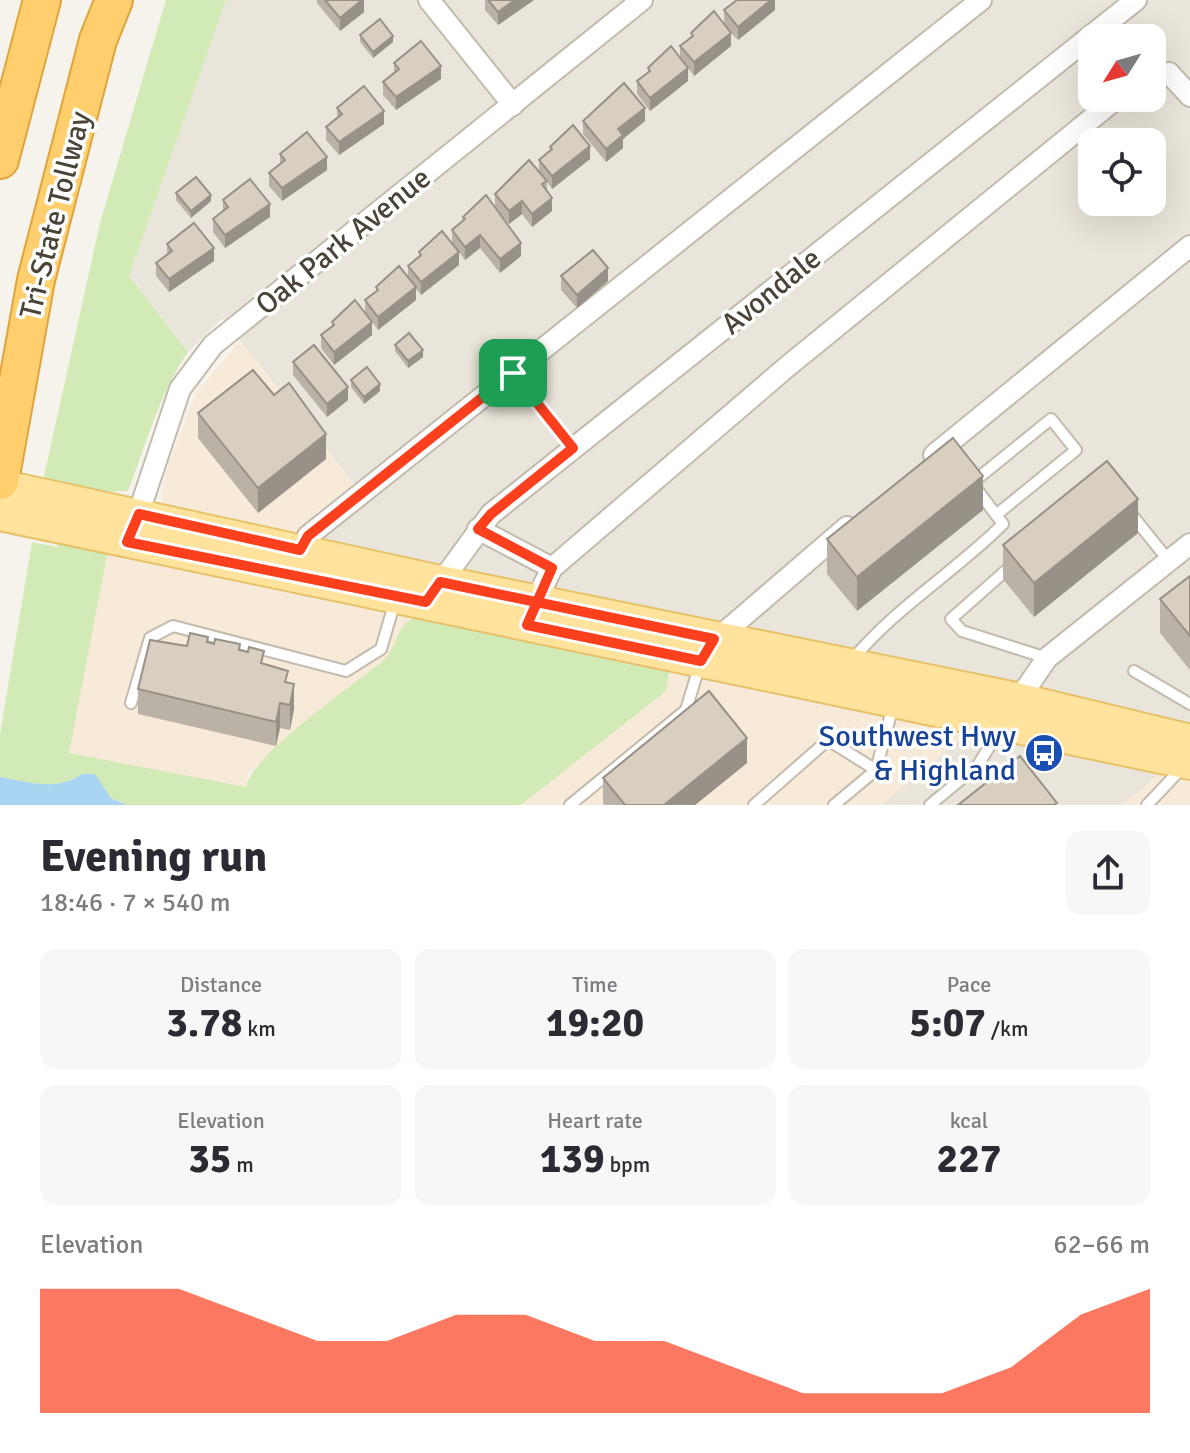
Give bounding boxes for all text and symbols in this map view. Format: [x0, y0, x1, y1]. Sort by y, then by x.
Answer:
north arrow [1078, 24, 1166, 112]
map controls [1078, 24, 1166, 216]
street label: Tri-State Tollway [12, 108, 99, 323]
button: locate [1078, 128, 1166, 216]
street label: Oak Park Avenue [248, 160, 438, 323]
street label: Avondale [714, 240, 829, 343]
pin [479, 339, 547, 407]
icon: arrive [491, 351, 535, 395]
place label: Southwest Hwy & Highland [818, 718, 1016, 789]
bus stop icon: Southwest Hwy & Highland [1023, 732, 1065, 774]
text: Evening run [40, 830, 267, 884]
button: share [1066, 831, 1150, 915]
text: 18:46 · 7 × 540 m [40, 887, 231, 919]
text: Distance [180, 971, 262, 998]
text: Time [572, 971, 618, 998]
text: Pace [947, 971, 991, 998]
text: 3.78 [166, 998, 242, 1048]
text: 19:20 [546, 998, 644, 1048]
text: 5:07 [909, 998, 986, 1048]
text: km [242, 1015, 276, 1042]
text: /km [986, 1015, 1029, 1042]
text: Elevation [177, 1107, 265, 1134]
text: Heart rate [547, 1107, 643, 1134]
text: kcal [950, 1107, 988, 1134]
text: 35 [188, 1134, 231, 1184]
text: 139 [540, 1134, 605, 1184]
text: 227 [937, 1134, 1001, 1184]
text: m [231, 1151, 254, 1178]
text: bpm [605, 1151, 650, 1178]
text: Elevation [40, 1229, 144, 1261]
text: 62–66 m [1054, 1229, 1150, 1261]

